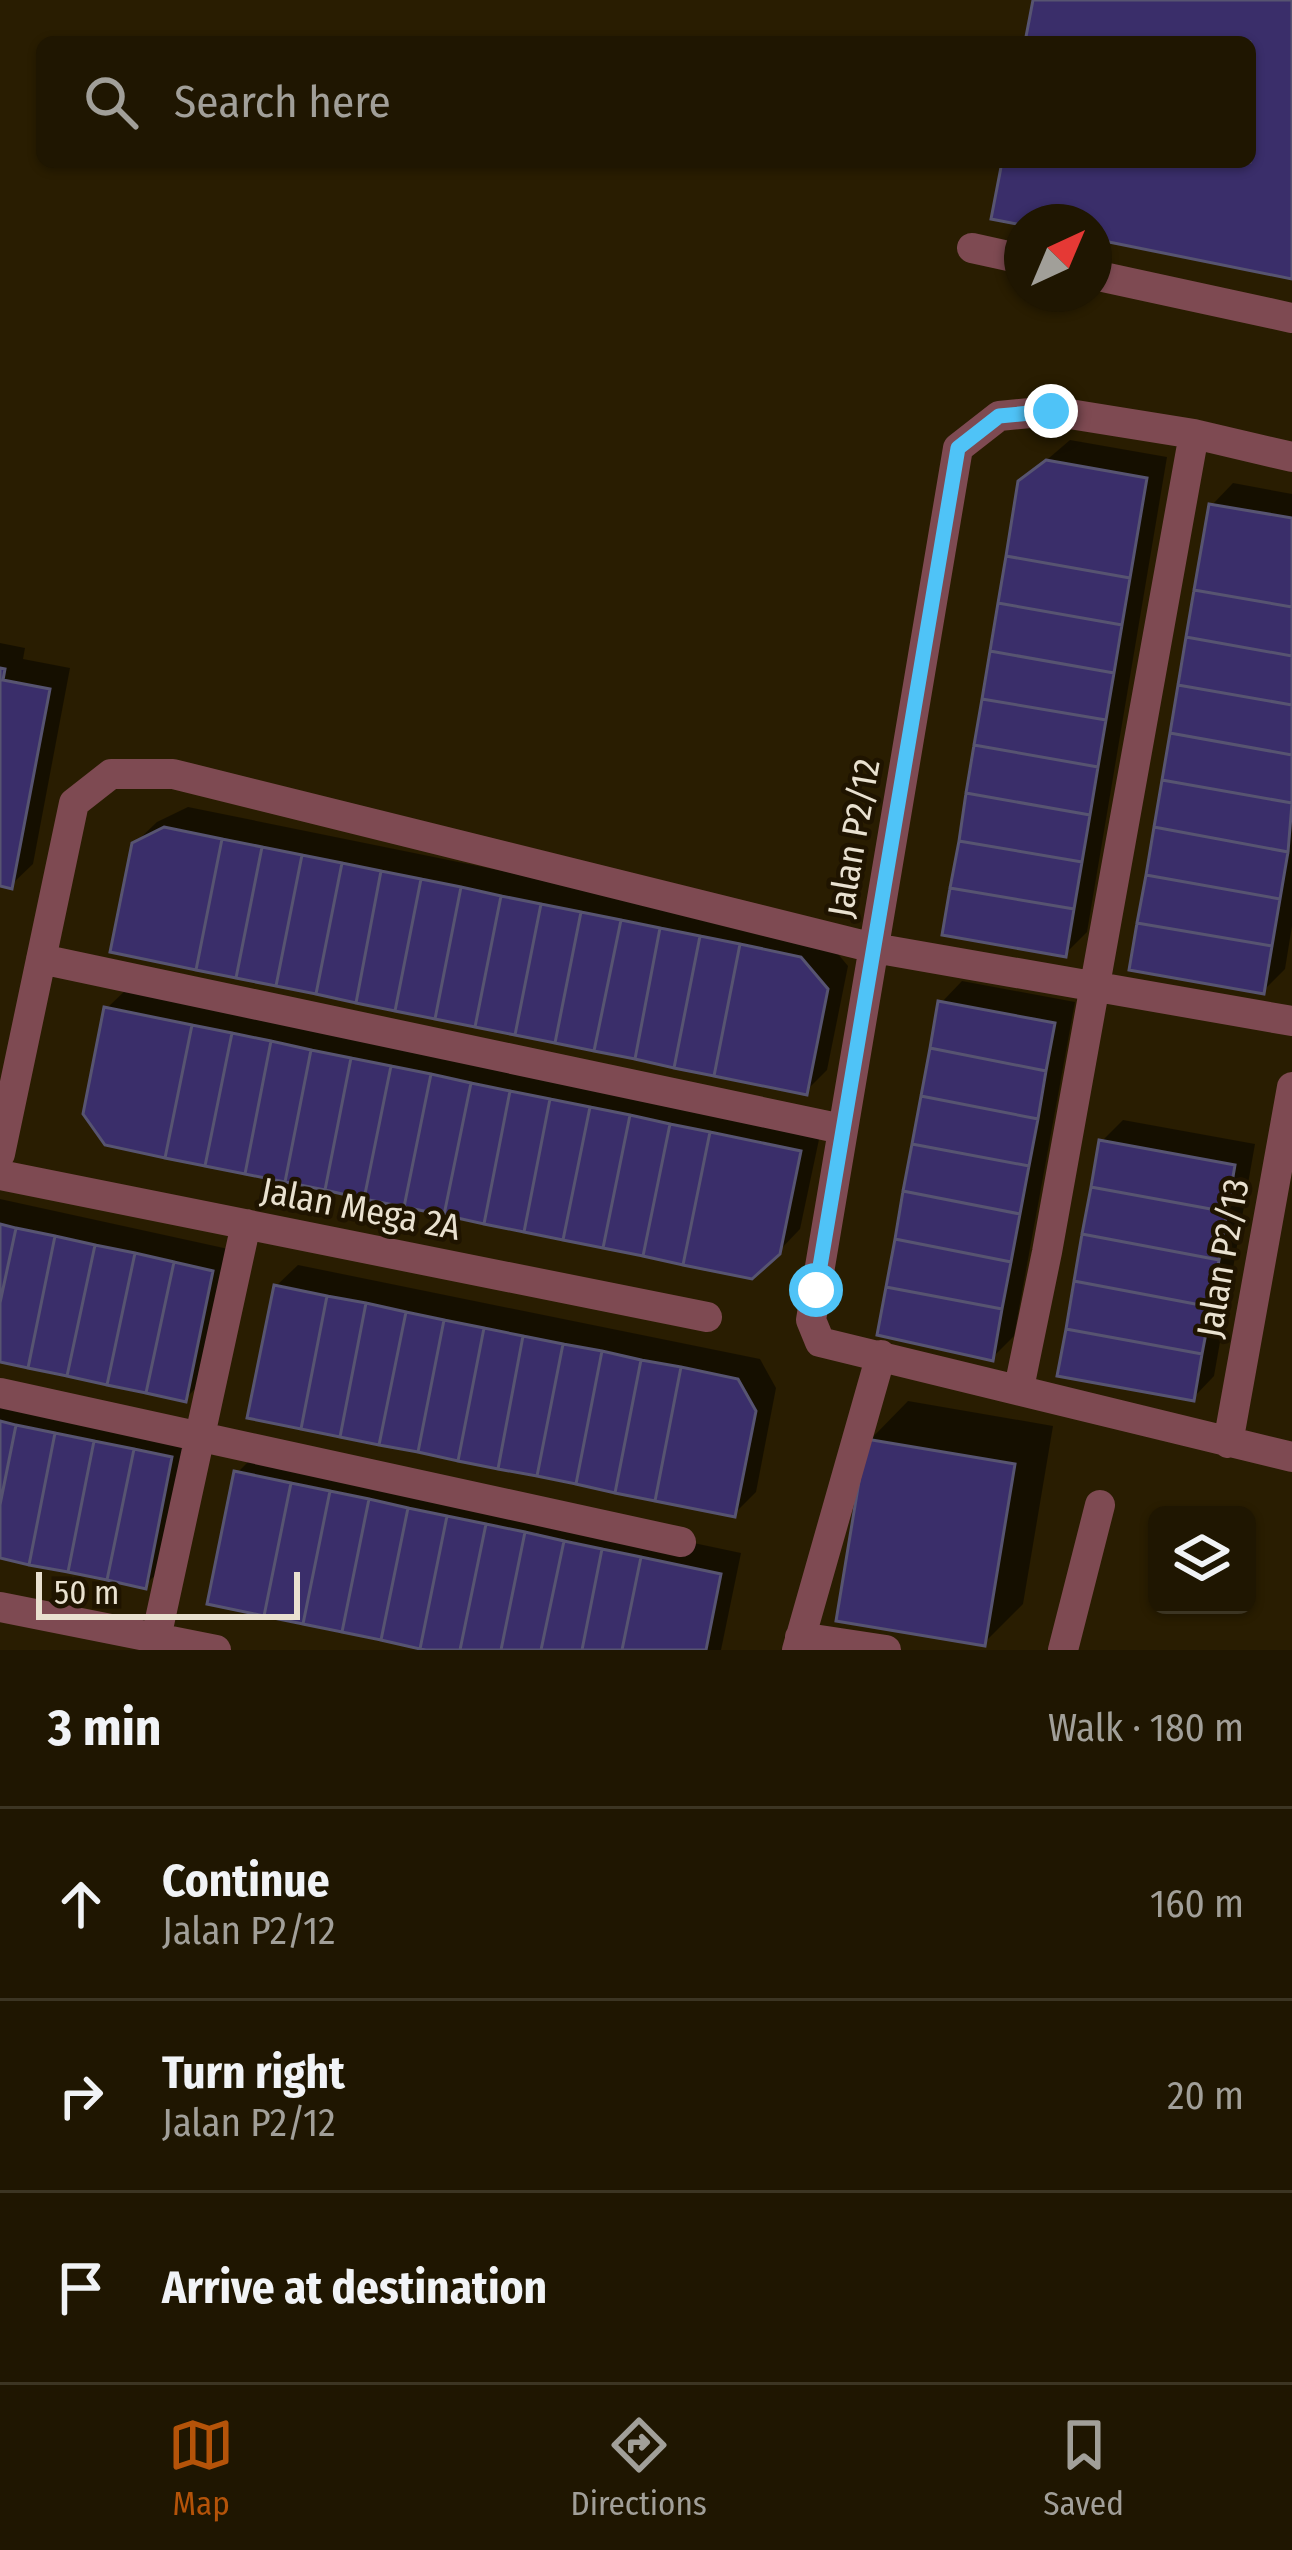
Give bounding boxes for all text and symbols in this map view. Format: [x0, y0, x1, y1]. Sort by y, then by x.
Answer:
search box [36, 36, 1256, 168]
icon: search [78, 69, 144, 135]
text: Search here [174, 75, 391, 129]
north arrow [1004, 204, 1112, 312]
route end [1024, 384, 1078, 438]
street label: Jalan P2/12 [818, 756, 890, 921]
street label: Jalan Mega 2A [257, 1168, 464, 1250]
street label: Jalan P2/13 [1187, 1175, 1259, 1341]
route start [789, 1263, 843, 1317]
map controls [1148, 1506, 1256, 1614]
button: layers [1148, 1506, 1256, 1614]
scale bar [36, 1566, 300, 1619]
text: 50 m [54, 1573, 119, 1613]
text: 3 min [48, 1697, 162, 1759]
text: Walk · 180 m [1048, 1705, 1244, 1751]
text: Continue [162, 1854, 330, 1908]
icon: ahead [48, 1871, 114, 1937]
text: 160 m [1150, 1881, 1244, 1927]
text: Jalan P2/12 [162, 1908, 335, 1954]
text: Turn right [162, 2046, 345, 2100]
icon: right [48, 2063, 114, 2129]
text: 20 m [1167, 2073, 1244, 2119]
text: Jalan P2/12 [162, 2100, 335, 2146]
icon: arrive [48, 2255, 114, 2321]
text: Arrive at destination [162, 2261, 547, 2315]
tab: Map [168, 2412, 234, 2524]
tab: Directions [570, 2412, 707, 2524]
tab: Saved [1043, 2412, 1124, 2524]

